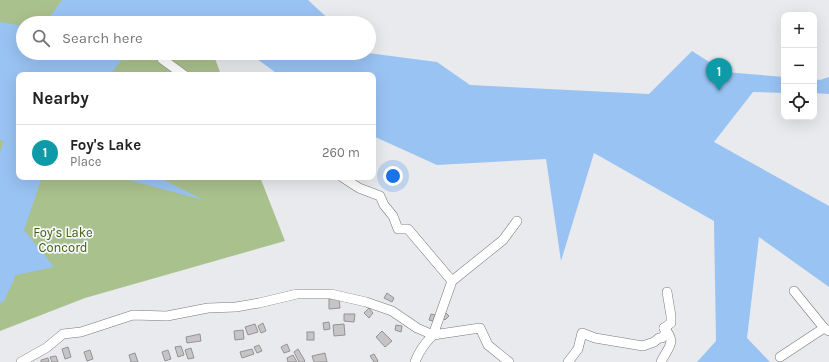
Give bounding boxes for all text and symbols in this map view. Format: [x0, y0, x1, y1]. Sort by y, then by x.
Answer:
map controls [781, 12, 817, 120]
button: + [781, 12, 817, 48]
search box [16, 16, 376, 60]
icon: search [30, 27, 52, 49]
text: Search here [62, 29, 143, 47]
button: − [781, 48, 817, 84]
pin: 1 [706, 58, 732, 91]
button: locate [781, 84, 817, 120]
text: Nearby [32, 88, 89, 108]
text: Foy's Lake [70, 136, 141, 154]
text: 1 [43, 145, 47, 160]
text: 260 m [322, 145, 360, 160]
text: Place [70, 154, 101, 169]
your location [383, 166, 403, 186]
park label: Foy’s Lake Concord [33, 225, 93, 255]

